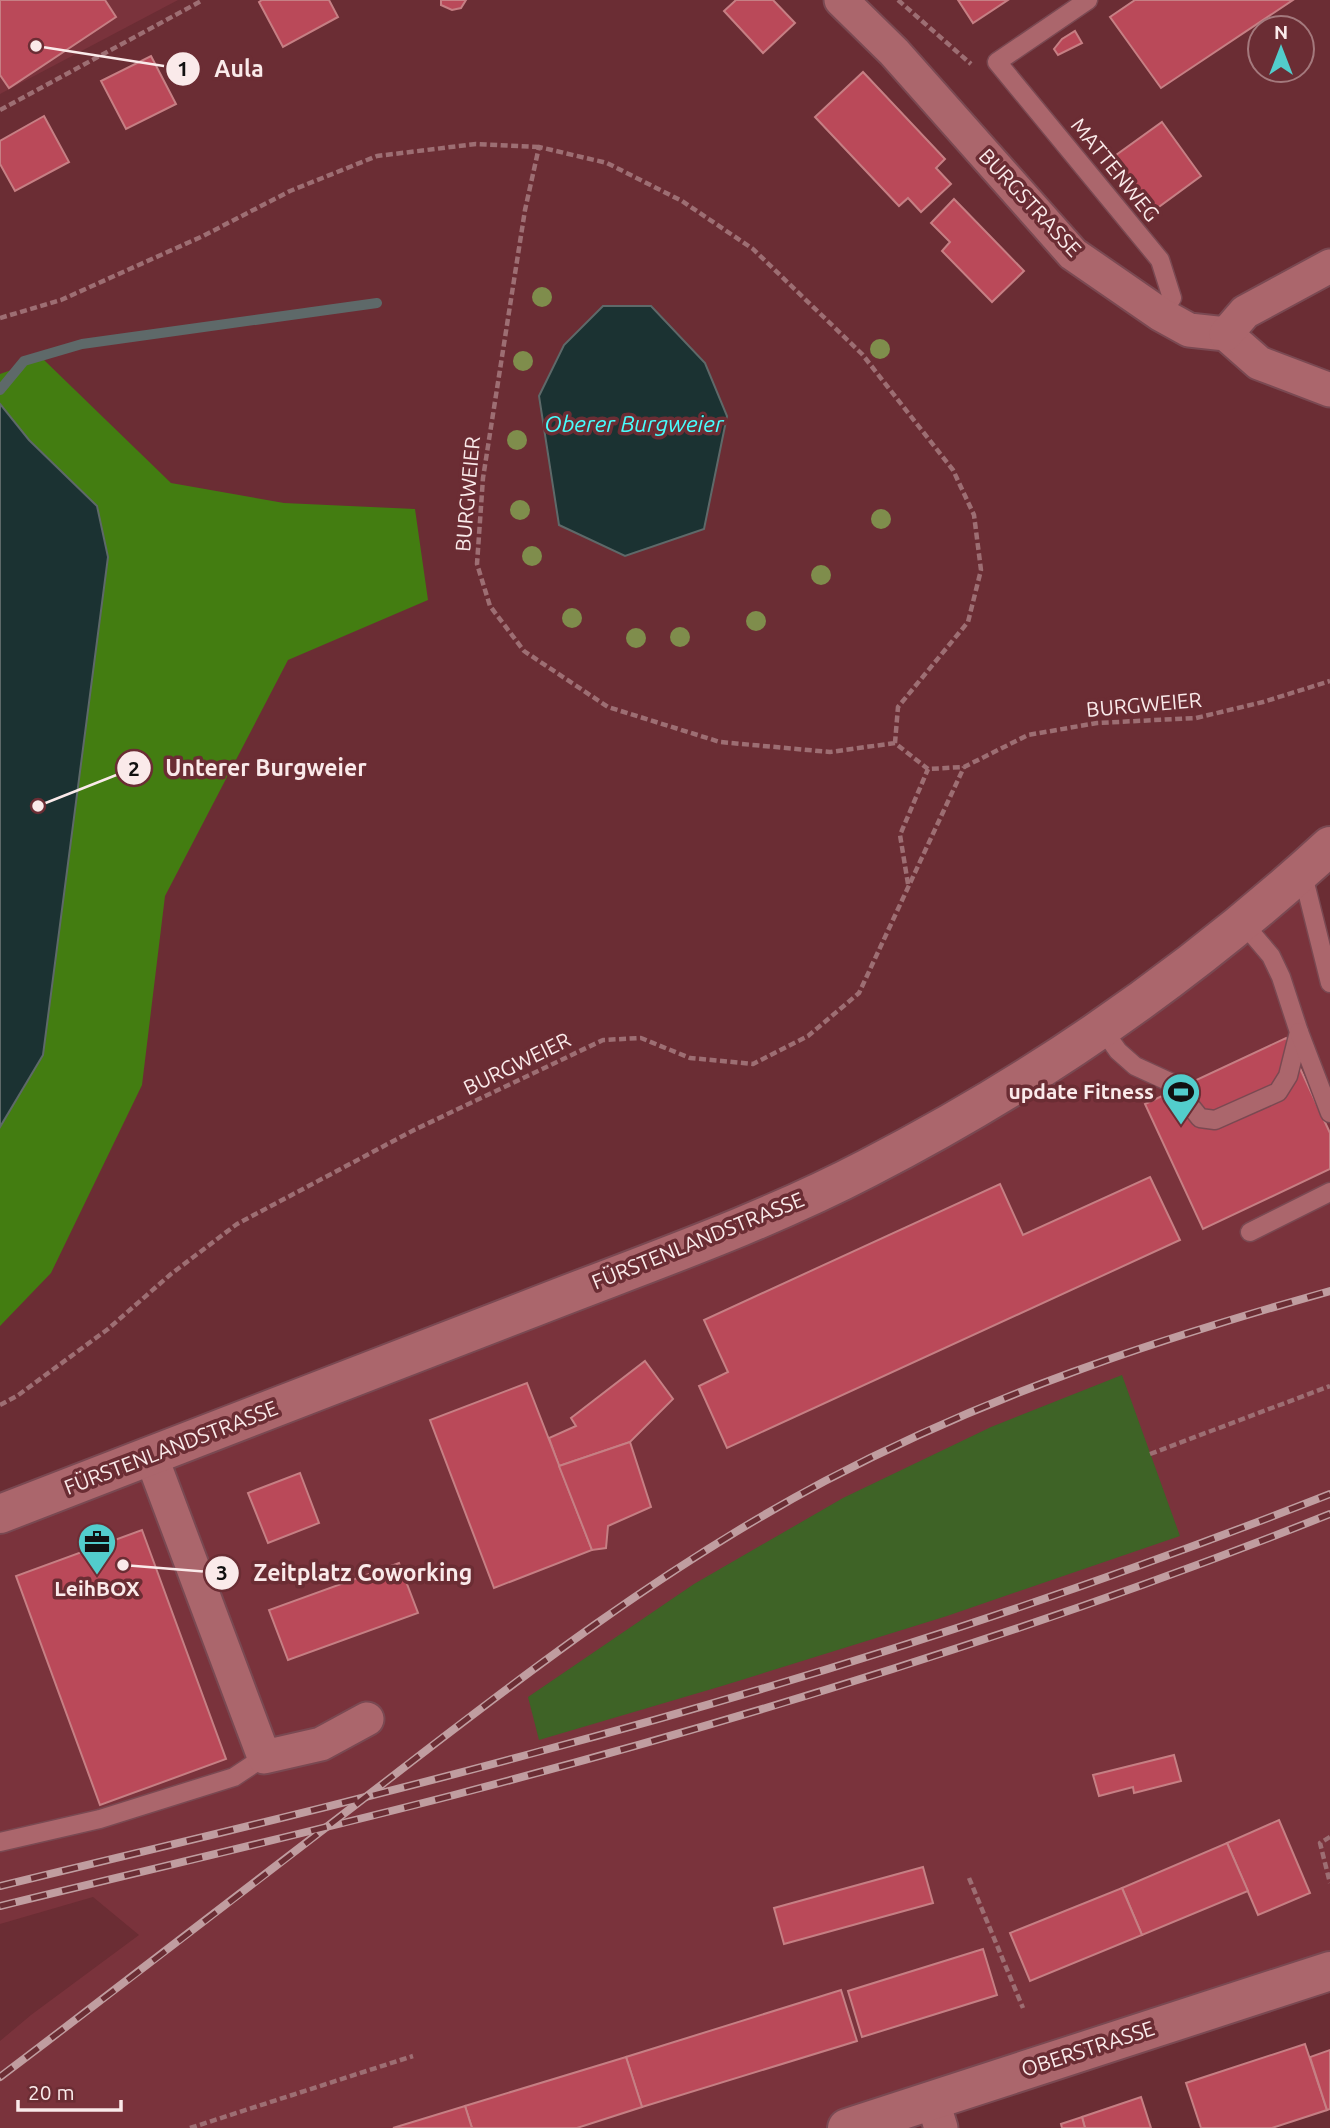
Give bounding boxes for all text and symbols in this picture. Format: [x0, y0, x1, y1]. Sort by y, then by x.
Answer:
north arrow [1246, 14, 1316, 84]
text: N [1274, 21, 1288, 43]
callout: Aula [165, 47, 278, 91]
text: 1 [177, 56, 189, 80]
text: Aula [214, 56, 264, 81]
street label: MATTENWEG [1067, 113, 1165, 226]
street label: BURGSTRASSE [975, 143, 1087, 261]
water label: Oberer Burgweier [544, 411, 725, 436]
street label: BURGWEIER [450, 435, 484, 553]
street label: BURGWEIER [1085, 687, 1203, 721]
callout: Unterer Burgweier [116, 746, 380, 790]
text: Unterer Burgweier [165, 755, 367, 780]
text: 2 [128, 756, 140, 780]
street label: BURGWEIER [459, 1027, 574, 1099]
sports icon: update Fitness [1160, 1071, 1202, 1126]
place label: update Fitness [1008, 1079, 1154, 1103]
street label: FÜRSTENLANDSTRASSE [588, 1186, 807, 1294]
street label: FÜRSTENLANDSTRASSE [60, 1395, 281, 1499]
office icon: LeihBOX [76, 1521, 118, 1576]
callout: Zeitplatz Coworking [204, 1551, 486, 1595]
text: 3 [216, 1560, 228, 1584]
text: Zeitplatz Coworking [254, 1560, 472, 1585]
place label: LeihBOX [54, 1576, 140, 1600]
street label: OBERSTRASSE [1018, 2015, 1157, 2081]
scale bar [18, 2068, 121, 2112]
text: 20 m [28, 2080, 75, 2104]

